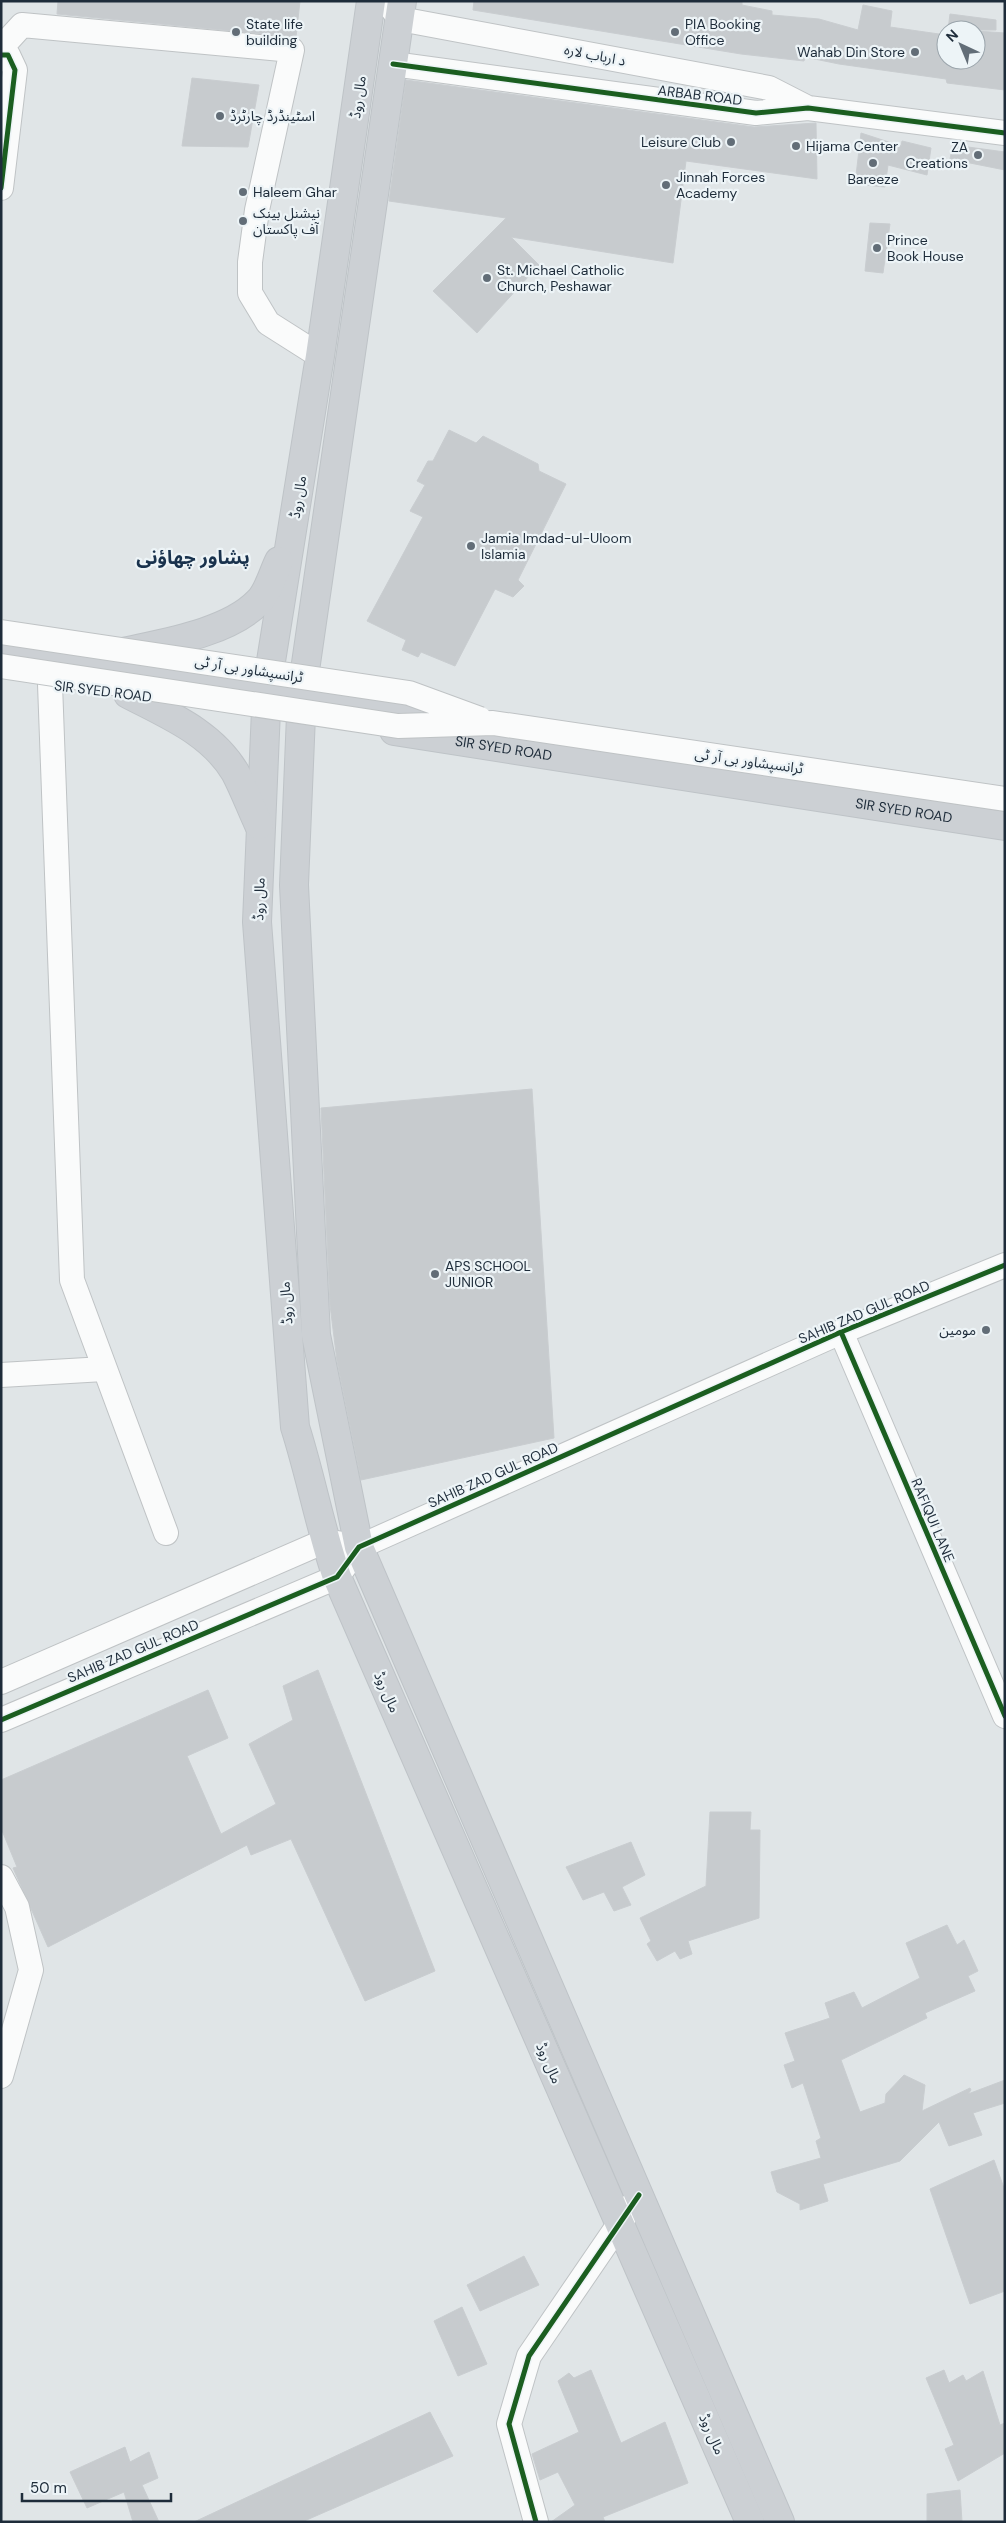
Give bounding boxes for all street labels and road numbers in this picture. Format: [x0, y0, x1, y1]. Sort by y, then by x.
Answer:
street label: د ارباب لاره [563, 40, 628, 70]
street label: مال روڈ [346, 74, 370, 120]
street label: ARBAB ROAD [657, 81, 743, 109]
street label: مال روڈ [286, 474, 310, 520]
street label: ٹرانسپشاور بی آر ٹی [194, 652, 304, 688]
street label: SIR SYED ROAD [53, 676, 153, 706]
street label: SIR SYED ROAD [454, 732, 553, 764]
street label: ٹرانسپشاور بی آر ٹی [694, 744, 804, 779]
street label: SIR SYED ROAD [854, 794, 954, 827]
street label: مال روڈ [249, 877, 269, 921]
street label: SAHIB ZAD GUL ROAD [796, 1276, 932, 1348]
street label: مال روڈ [276, 1281, 296, 1325]
street label: SAHIB ZAD GUL ROAD [425, 1438, 561, 1512]
street label: RAFIQUI LANE [907, 1475, 959, 1565]
street label: SAHIB ZAD GUL ROAD [65, 1615, 201, 1687]
street label: مال روڈ [370, 1669, 404, 1715]
street label: مال روڈ [532, 2040, 566, 2086]
street label: مال روڈ [695, 2411, 729, 2457]

